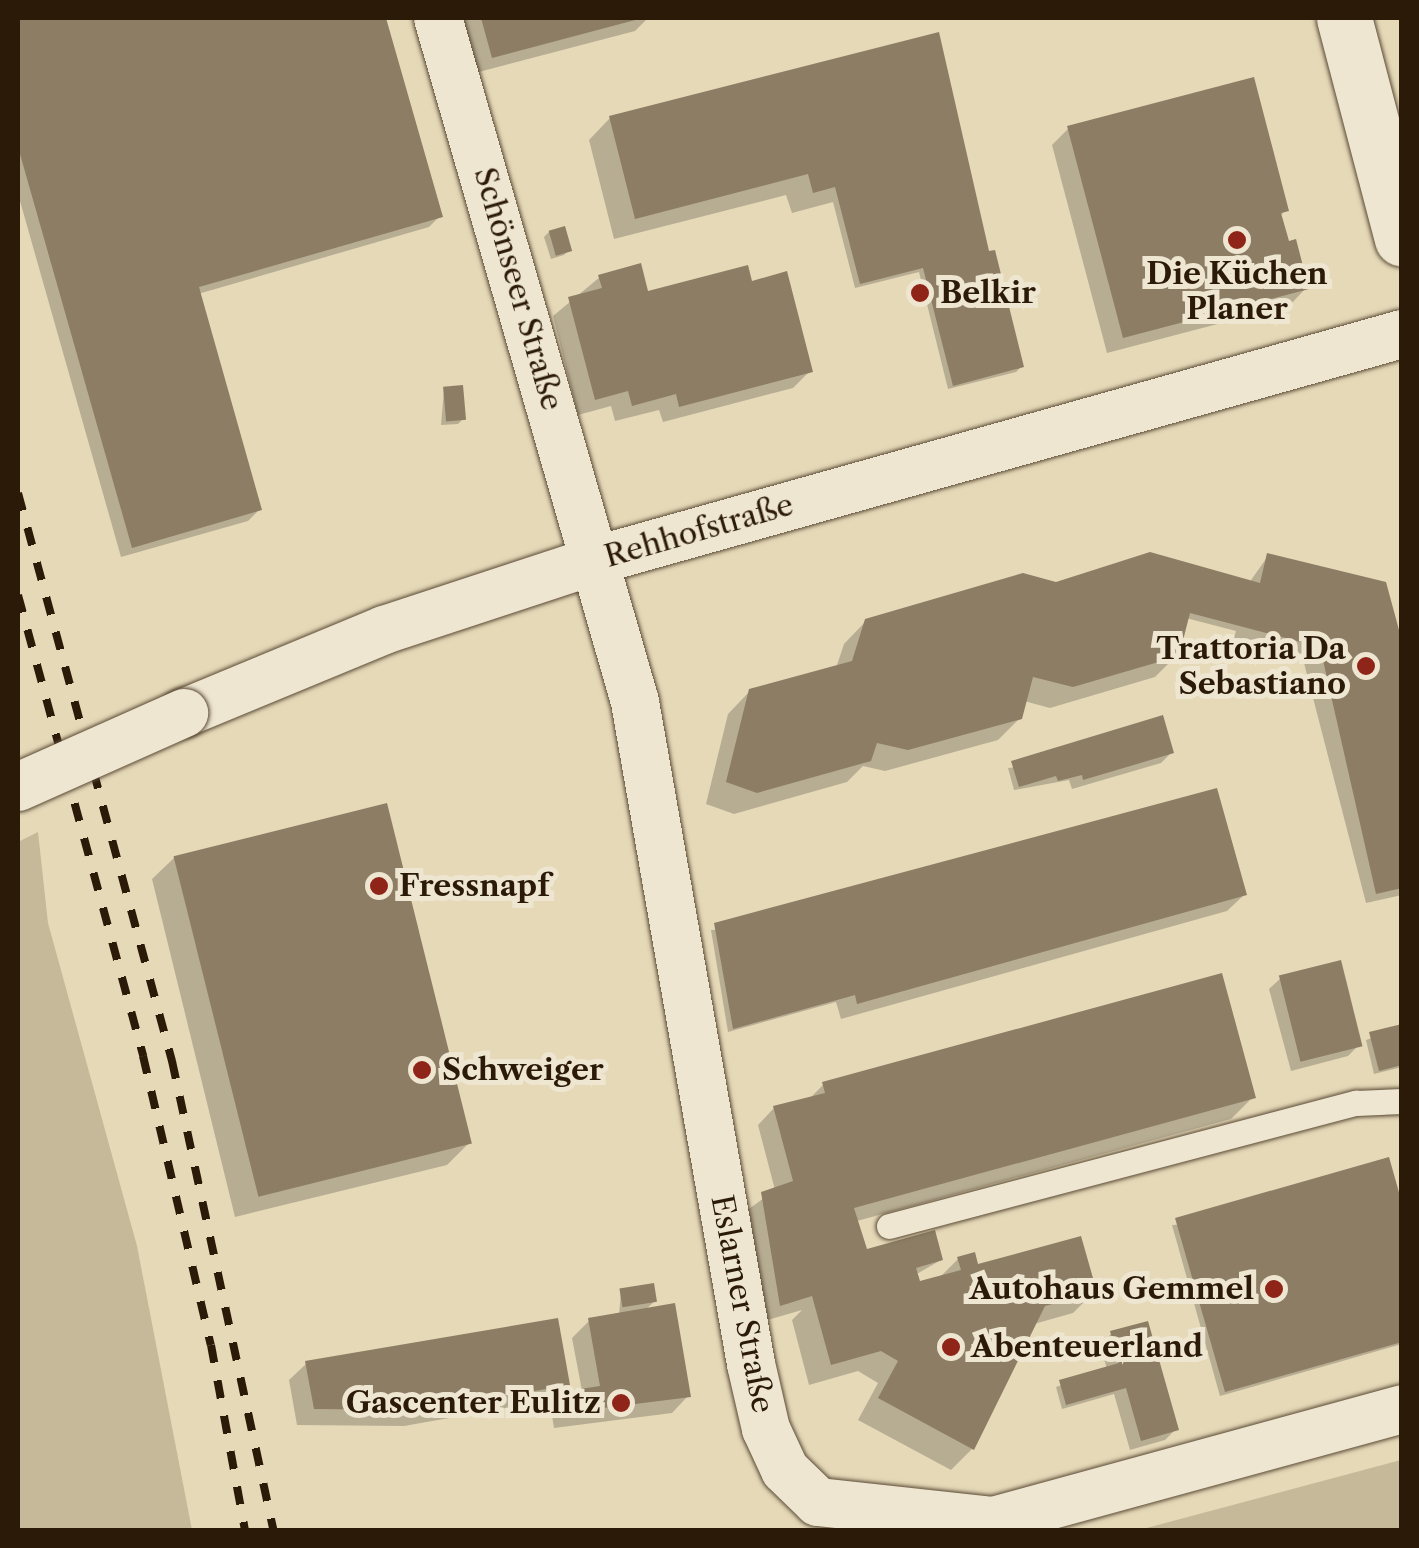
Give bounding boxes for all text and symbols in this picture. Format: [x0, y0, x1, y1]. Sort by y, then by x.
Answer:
street label: Schönseer Straße [466, 163, 570, 415]
marker: Die Küchen Planer [1226, 229, 1248, 251]
place label: Die Küchen Planer [1146, 256, 1328, 326]
place label: Belkir [940, 275, 1036, 311]
marker: Belkir [909, 282, 931, 304]
street label: Rehhofstraße [601, 487, 797, 575]
place label: Trattoria Da Sebastiano [1156, 631, 1346, 702]
marker: Trattoria Da Sebastiano [1355, 655, 1377, 677]
place label: Fressnapf [399, 868, 550, 904]
marker: Fressnapf [368, 875, 390, 897]
place label: Schweiger [442, 1052, 604, 1088]
marker: Schweiger [411, 1059, 433, 1081]
street label: Eslarner Straße [703, 1192, 781, 1416]
place label: Autohaus Gemmel [969, 1271, 1254, 1307]
marker: Autohaus Gemmel [1263, 1278, 1285, 1300]
place label: Abenteuerland [971, 1329, 1203, 1365]
marker: Abenteuerland [940, 1336, 962, 1358]
place label: Gascenter Eulitz [345, 1385, 601, 1421]
marker: Gascenter Eulitz [610, 1392, 632, 1414]

